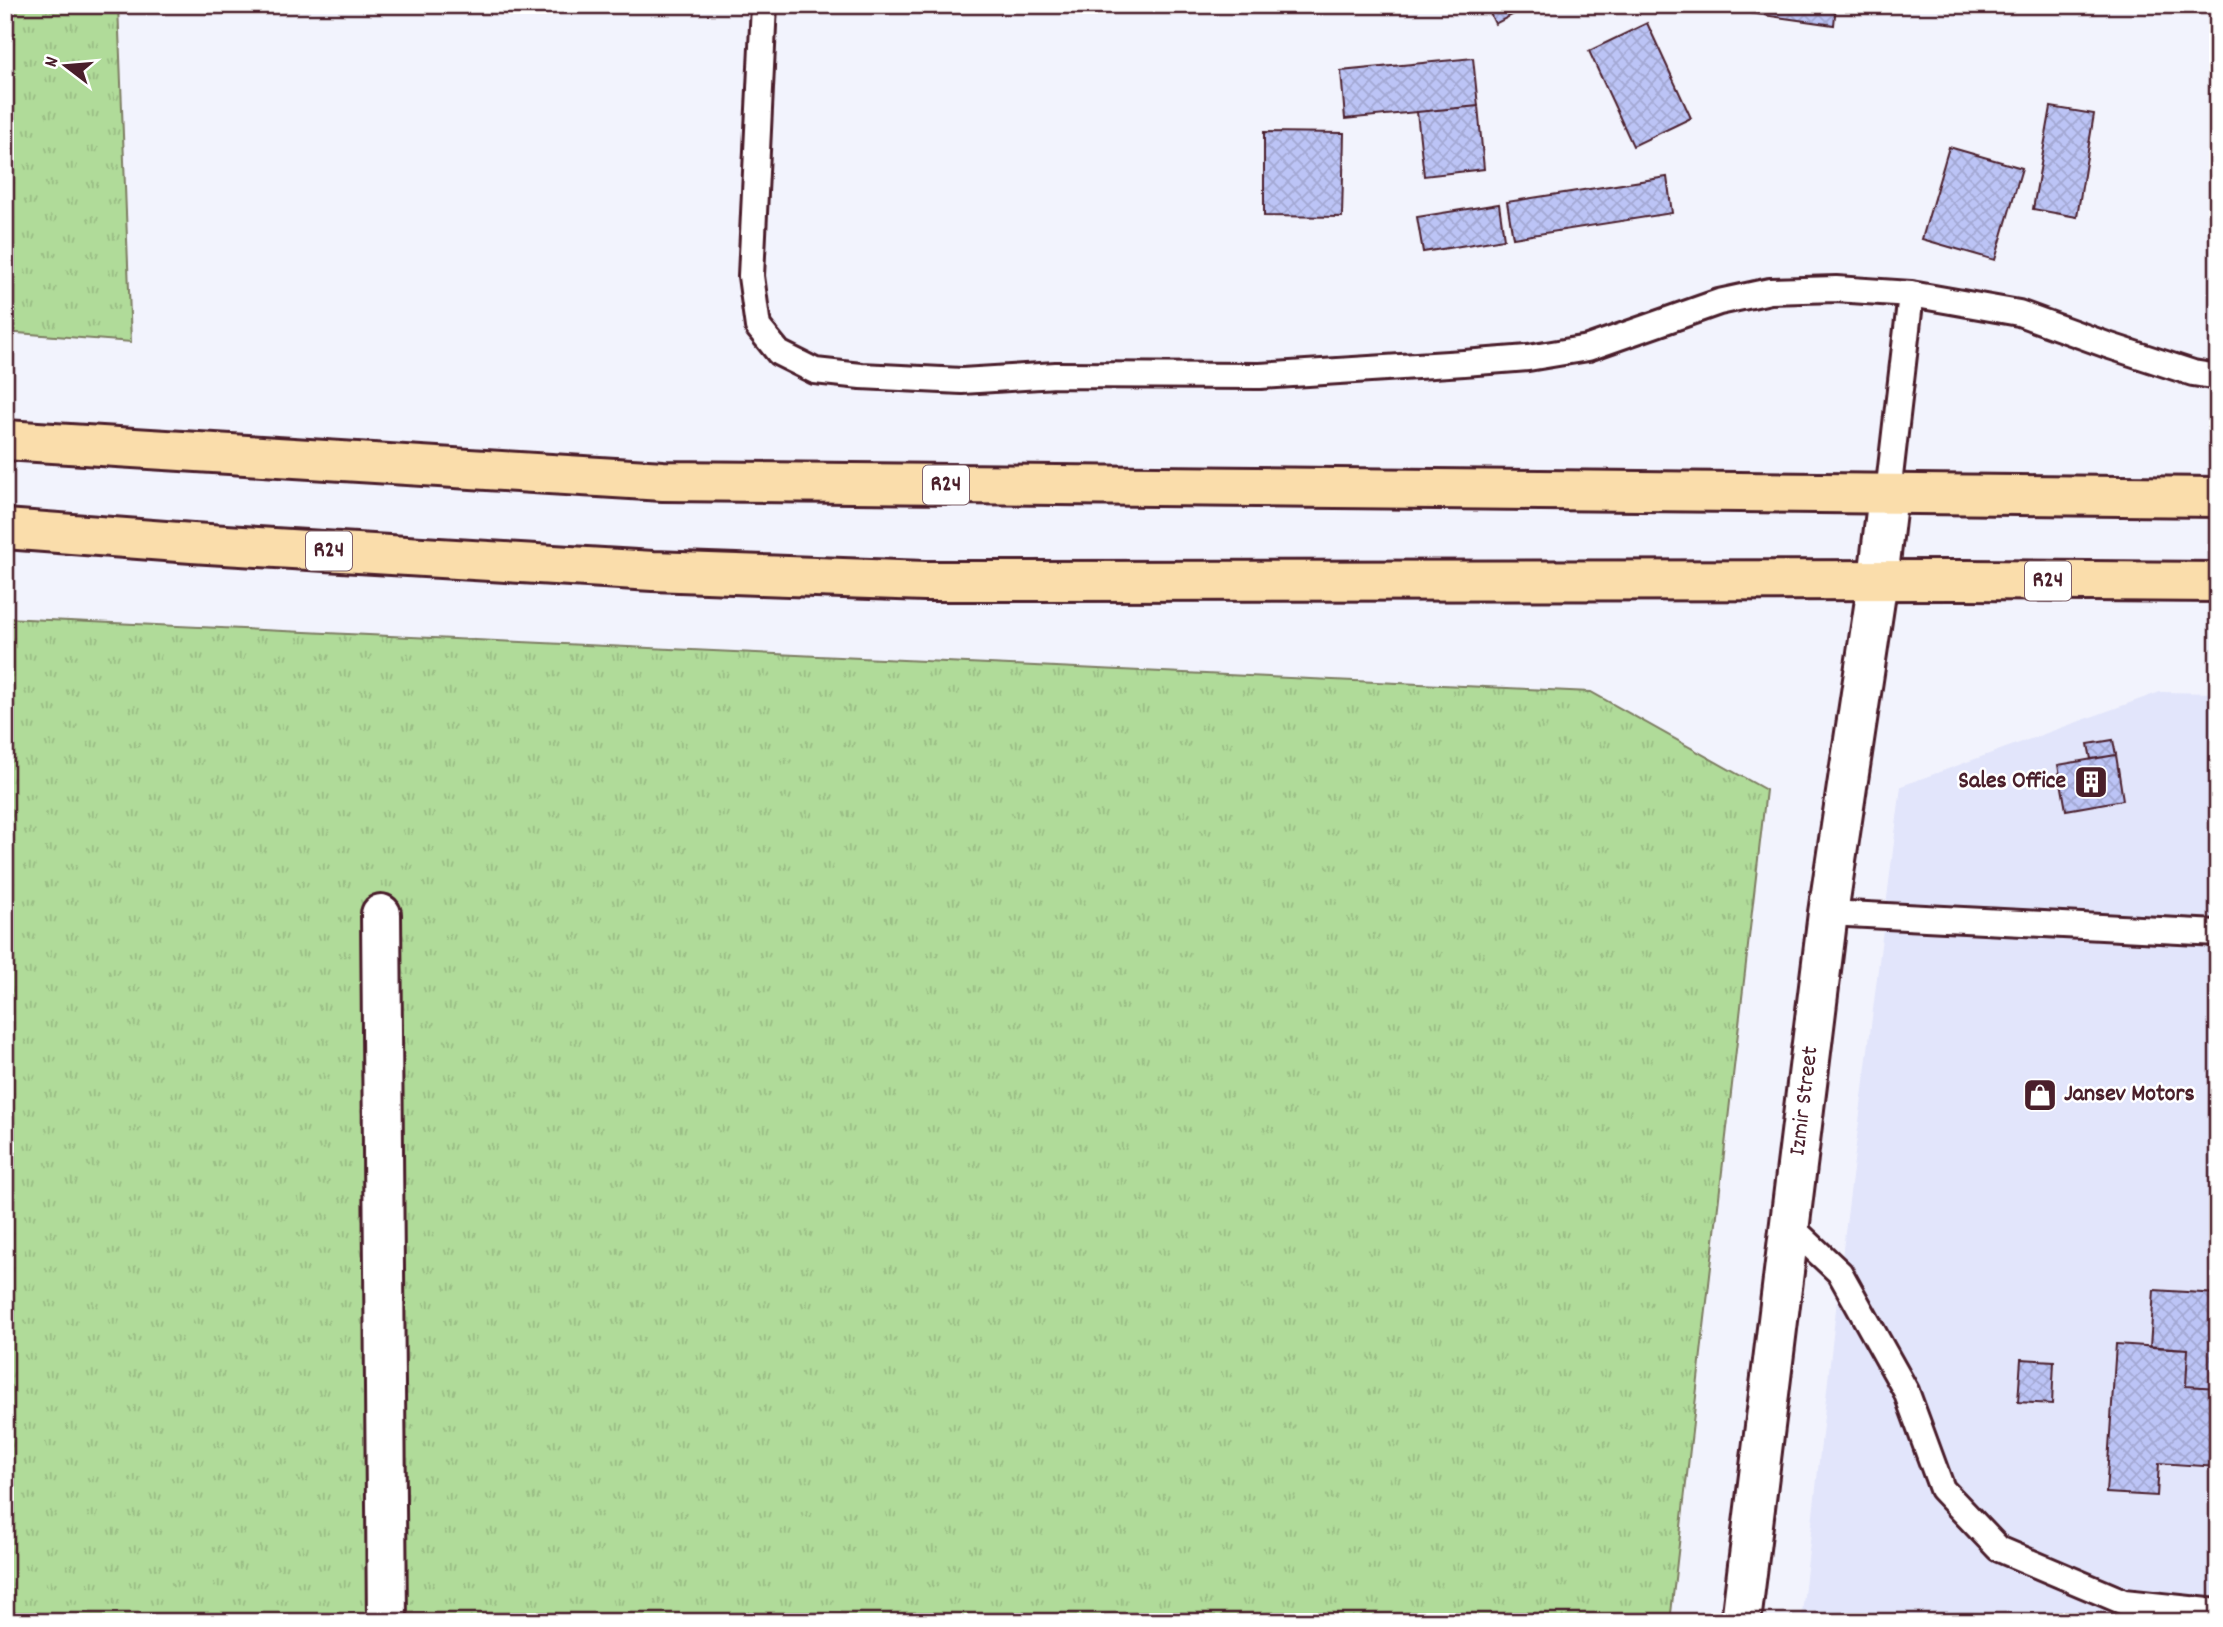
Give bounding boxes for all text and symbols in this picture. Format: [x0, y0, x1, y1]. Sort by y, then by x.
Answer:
north arrow [32, 32, 102, 102]
text: N [39, 54, 67, 71]
road number: R24 [923, 466, 969, 505]
road number: R24 [306, 531, 352, 570]
road number: R24 [2025, 562, 2071, 600]
building icon: Sales Office [2072, 763, 2110, 801]
place label: Sales Office [1958, 765, 2066, 799]
street label: Izmir Street [1781, 1044, 1829, 1158]
shop icon: Jansev Motors [2021, 1076, 2059, 1114]
place label: Jansev Motors [2064, 1078, 2195, 1112]

